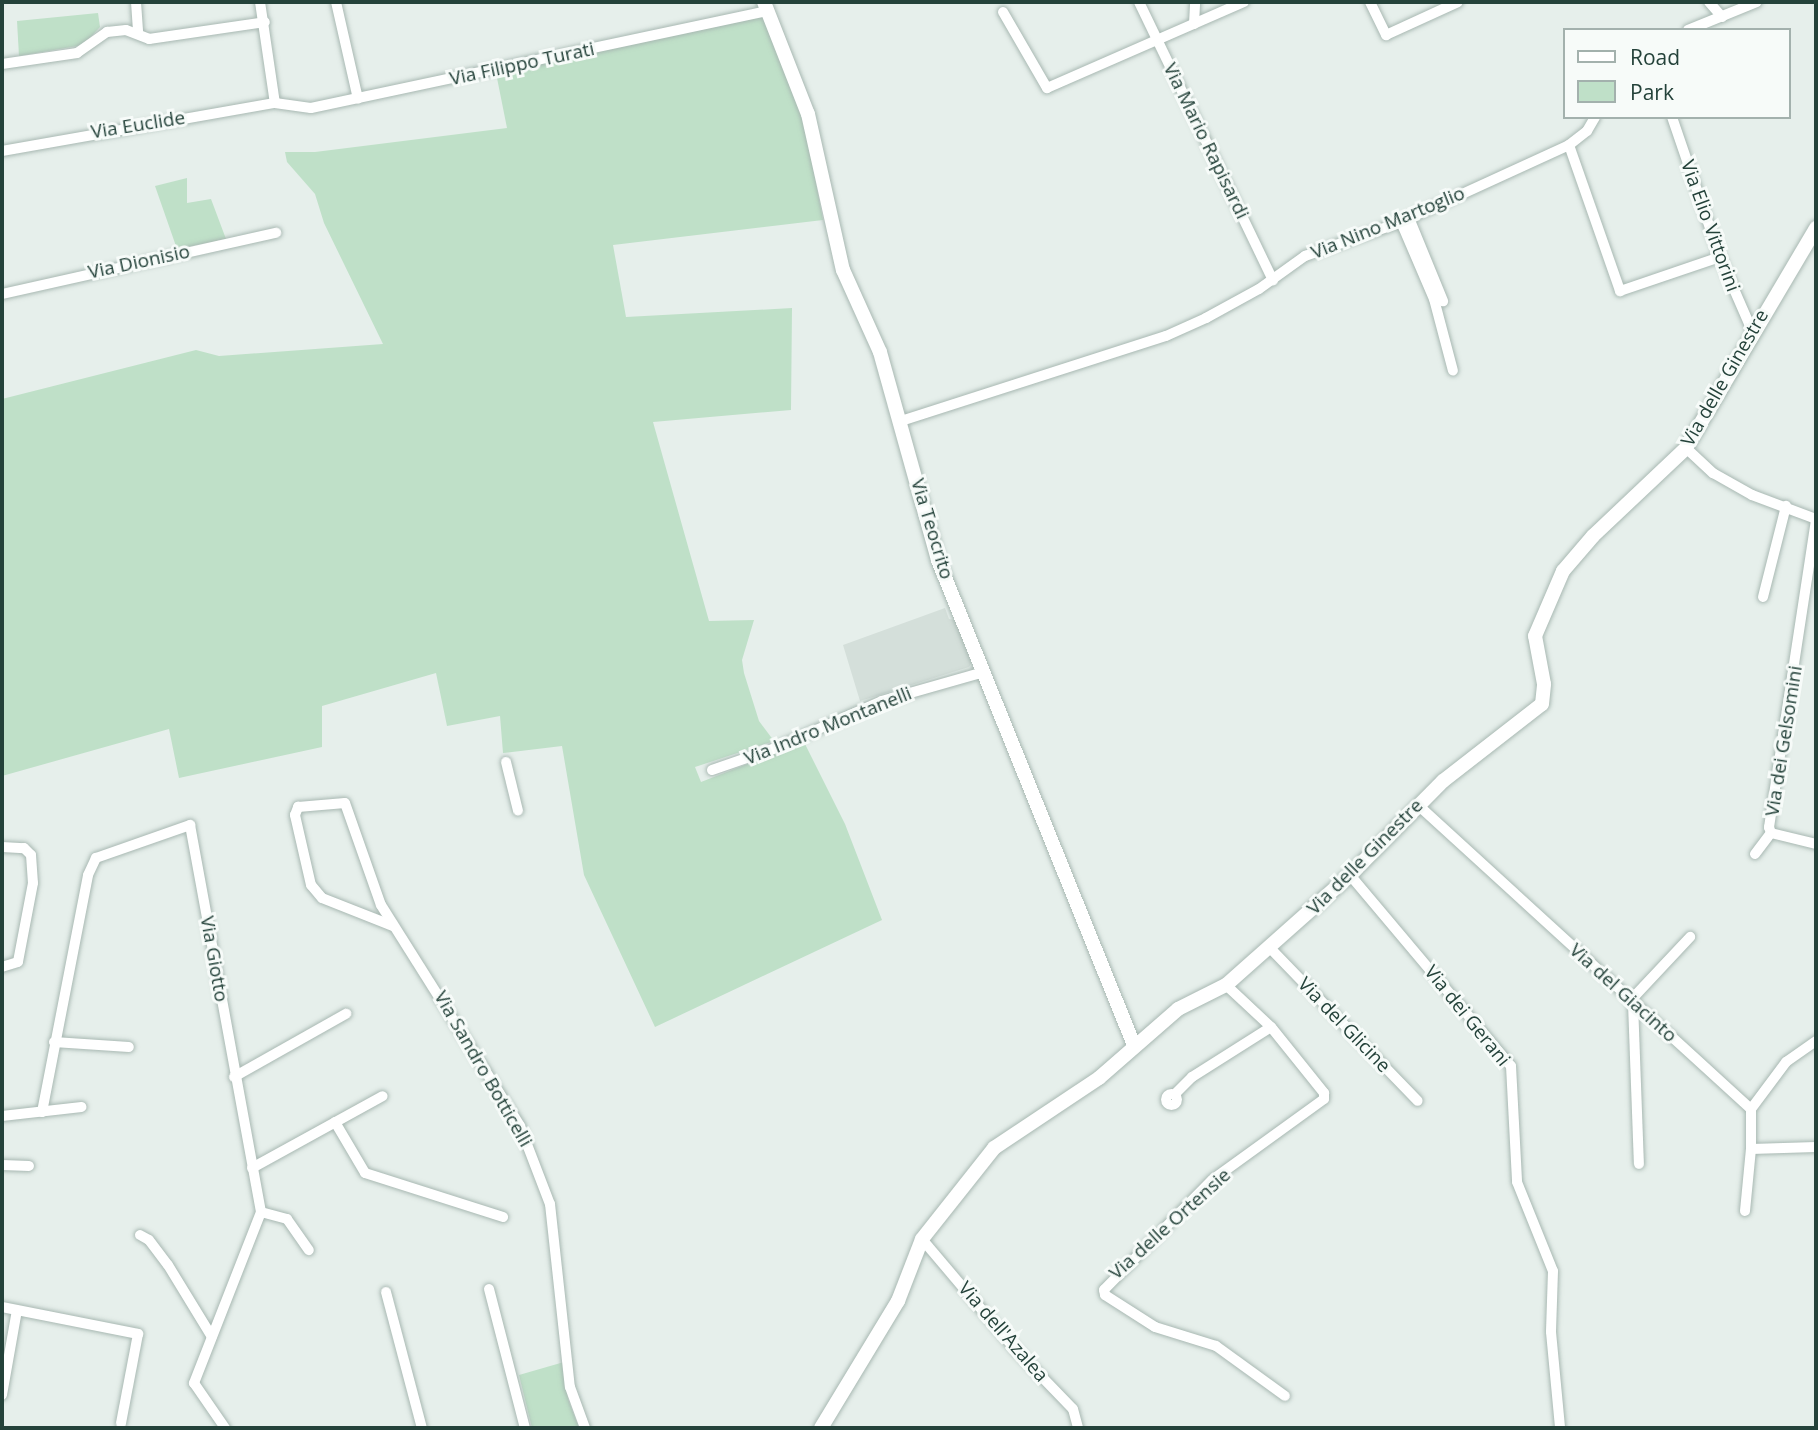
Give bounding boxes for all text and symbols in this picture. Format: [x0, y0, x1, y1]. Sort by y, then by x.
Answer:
legend [1562, 28, 1790, 119]
street label: Via Filippo Turati [448, 38, 596, 90]
text: Road [1630, 43, 1680, 71]
street label: Via Mario Rapisardi [1158, 59, 1254, 223]
text: Park [1630, 78, 1674, 106]
street label: Via Euclide [89, 106, 187, 144]
street label: Via Elio Vittorini [1676, 157, 1744, 295]
street label: Via Nino Martoglio [1308, 182, 1468, 264]
street label: Via Dionisio [86, 240, 192, 284]
street label: Via delle Ginestre [1677, 305, 1773, 451]
street label: Via Teocrito [906, 476, 958, 582]
street label: Via dei Gelsomini [1761, 664, 1807, 818]
street label: Via Indro Montanelli [741, 682, 915, 770]
street label: Via delle Ginestre [1302, 794, 1428, 920]
street label: Via Giotto [195, 914, 233, 1004]
street label: Via del Giacinto [1565, 939, 1681, 1047]
street label: Via dei Gerani [1419, 961, 1515, 1071]
street label: Via del Glicine [1293, 973, 1395, 1077]
street label: Via Sandro Botticelli [429, 987, 537, 1151]
street label: Via delle Ortensie [1105, 1164, 1235, 1284]
street label: Via dell'Azalea [953, 1277, 1053, 1387]

